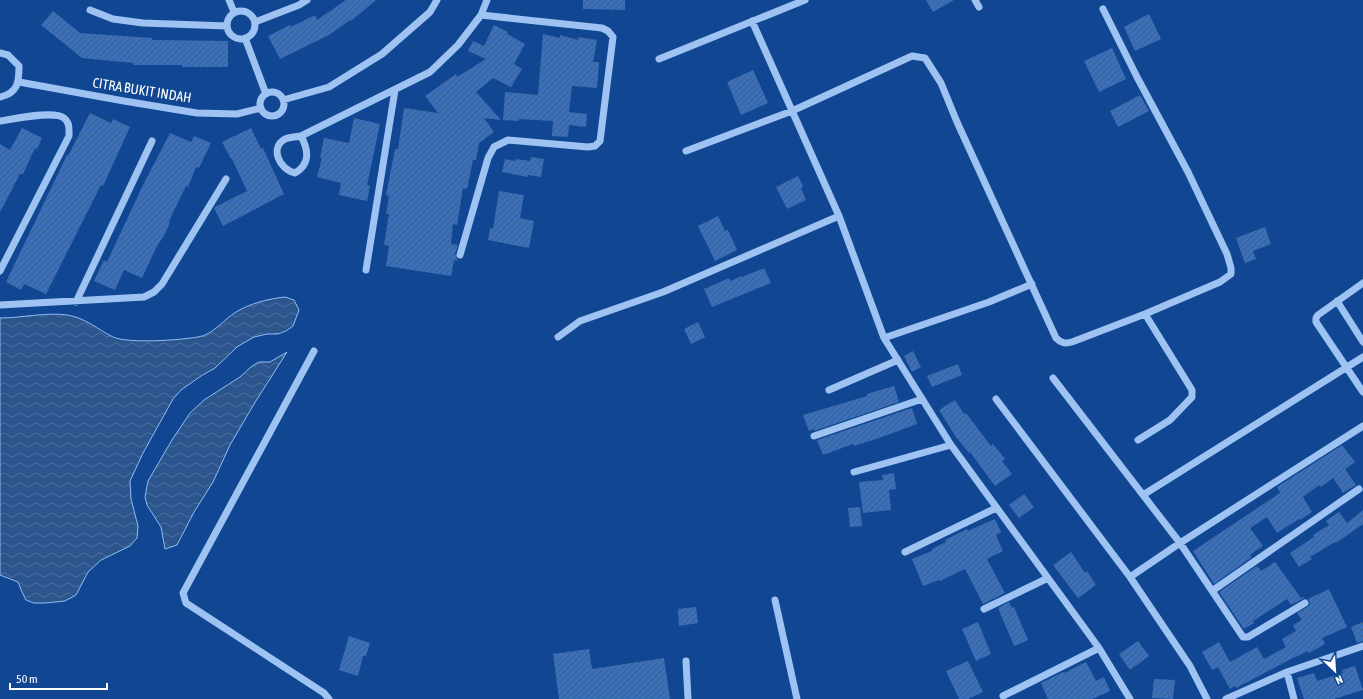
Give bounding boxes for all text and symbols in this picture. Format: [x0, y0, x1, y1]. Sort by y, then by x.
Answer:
street label: CITRA BUKIT INDAH [91, 74, 193, 106]
north arrow [1315, 651, 1355, 691]
scale bar [10, 665, 107, 691]
text: 50 m [16, 672, 38, 686]
text: N [1334, 673, 1345, 687]

